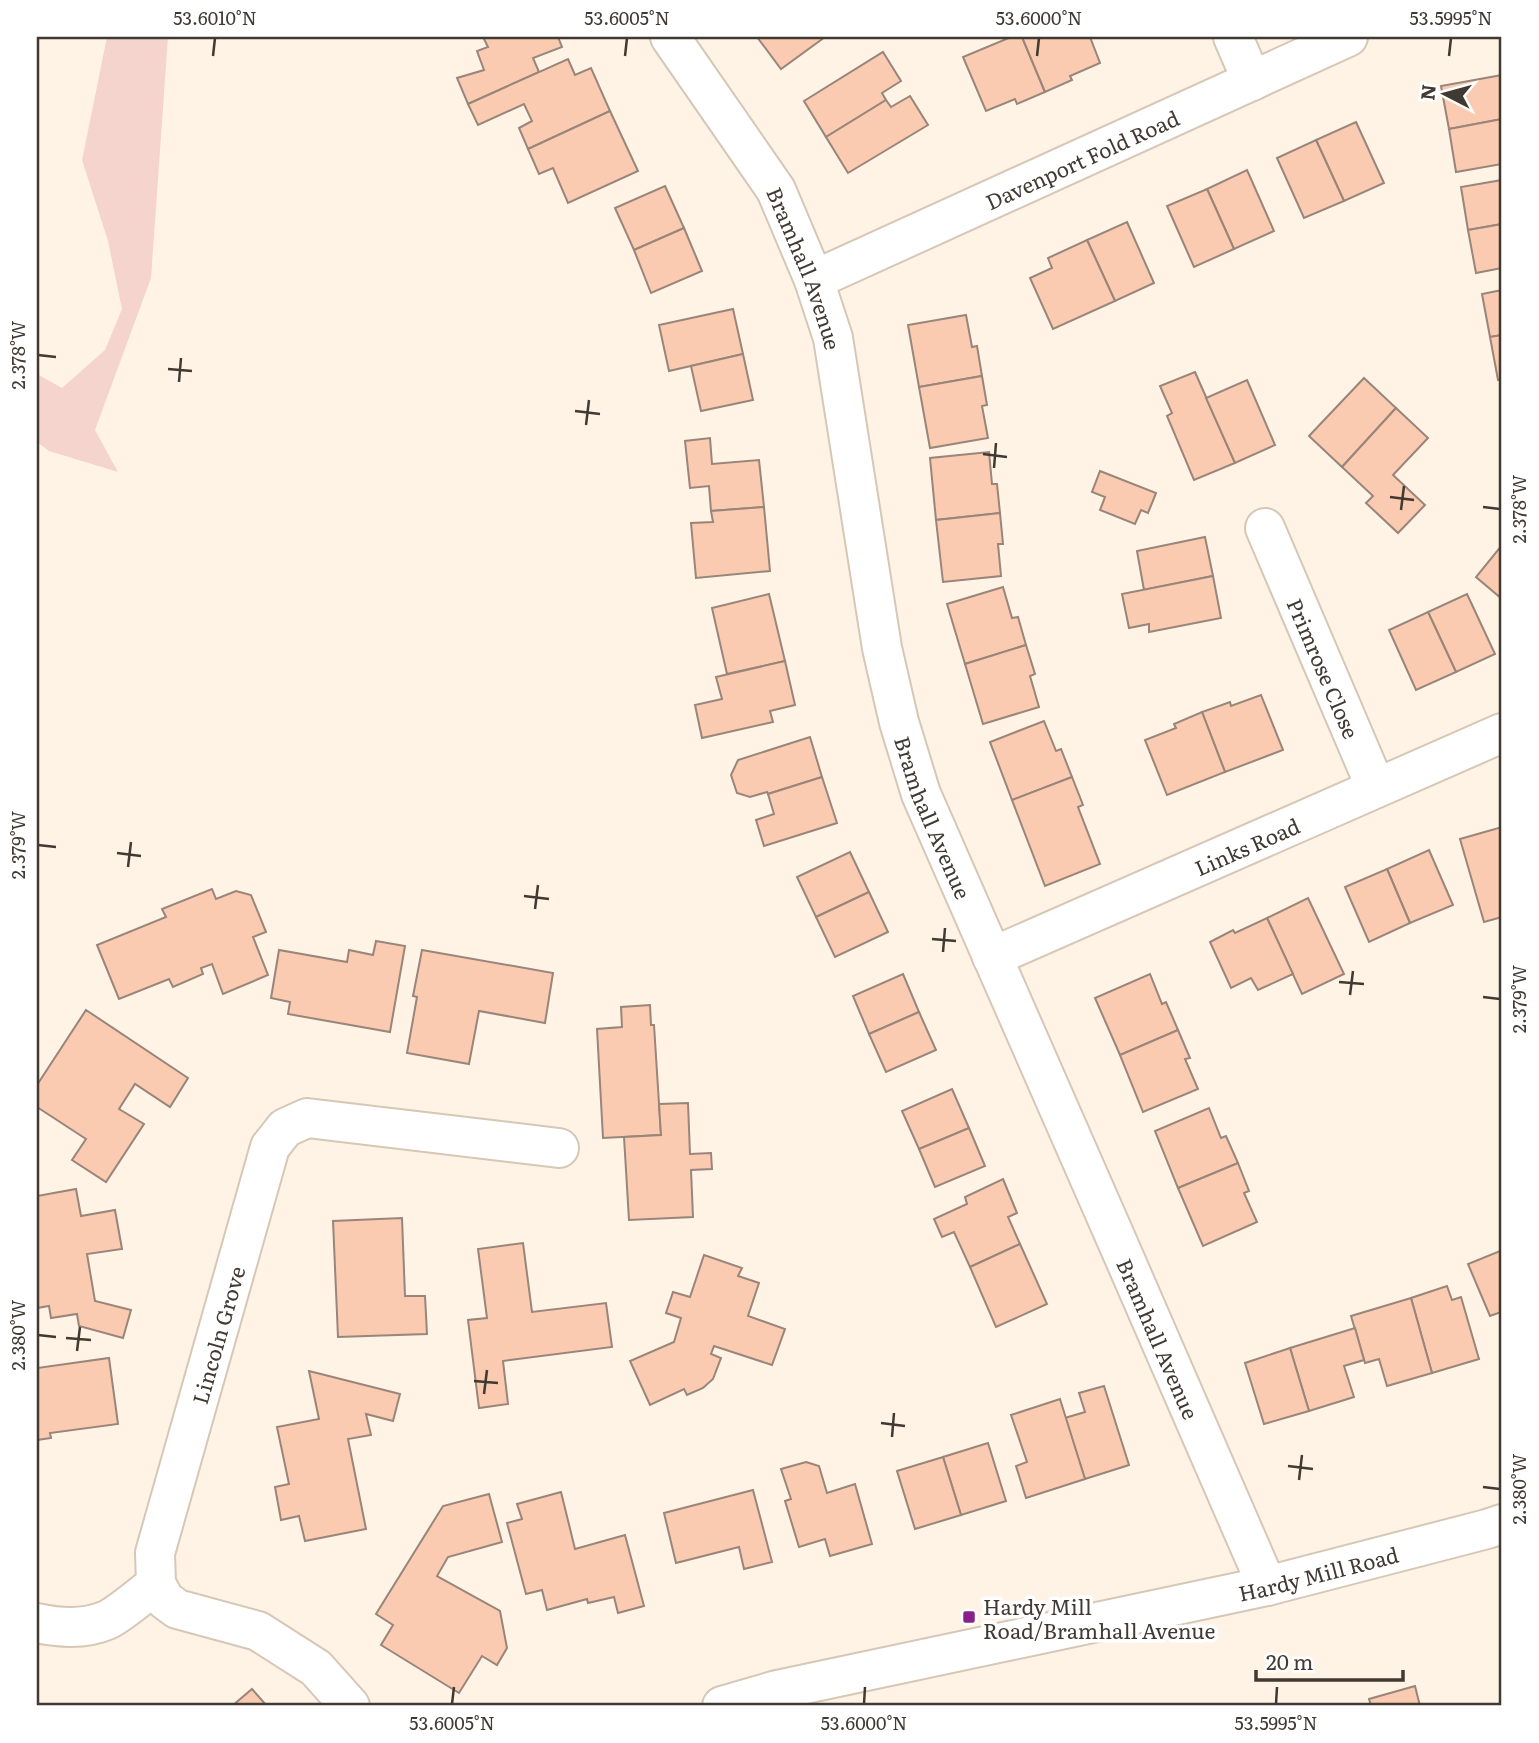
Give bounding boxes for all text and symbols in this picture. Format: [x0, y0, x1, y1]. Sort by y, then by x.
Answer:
text: 53.6010°N [173, 4, 257, 31]
text: 53.6005°N [584, 4, 670, 31]
text: 53.6000°N [996, 4, 1082, 31]
text: 53.5995°N [1410, 4, 1492, 31]
north arrow [1410, 60, 1480, 130]
text: N [1412, 83, 1442, 102]
street label: Davenport Fold Road [980, 101, 1184, 216]
street label: Bramhall Avenue [761, 182, 850, 352]
text: 2.378°W [4, 320, 31, 389]
text: 2.378°W [1505, 474, 1532, 543]
street label: Primrose Close [1281, 593, 1368, 743]
street label: Bramhall Avenue [889, 732, 980, 903]
street label: Links Road [1189, 808, 1304, 882]
text: 2.379°W [4, 810, 31, 879]
text: 2.379°W [1505, 964, 1532, 1033]
street label: Bramhall Avenue [1111, 1253, 1208, 1424]
street label: Lincoln Grove [183, 1262, 251, 1407]
text: 2.380°W [4, 1299, 31, 1370]
text: 2.380°W [1505, 1453, 1532, 1524]
street label: Hardy Mill Road [1235, 1537, 1402, 1607]
place label: Hardy Mill Road/Bramhall Avenue [983, 1590, 1216, 1645]
marker: Hardy Mill Road/Bramhall Avenue [961, 1609, 977, 1625]
scale bar [1256, 1638, 1402, 1682]
text: 20 m [1266, 1645, 1313, 1676]
text: 53.6005°N [409, 1709, 495, 1736]
text: 53.6000°N [821, 1709, 907, 1736]
text: 53.5995°N [1235, 1709, 1317, 1736]

